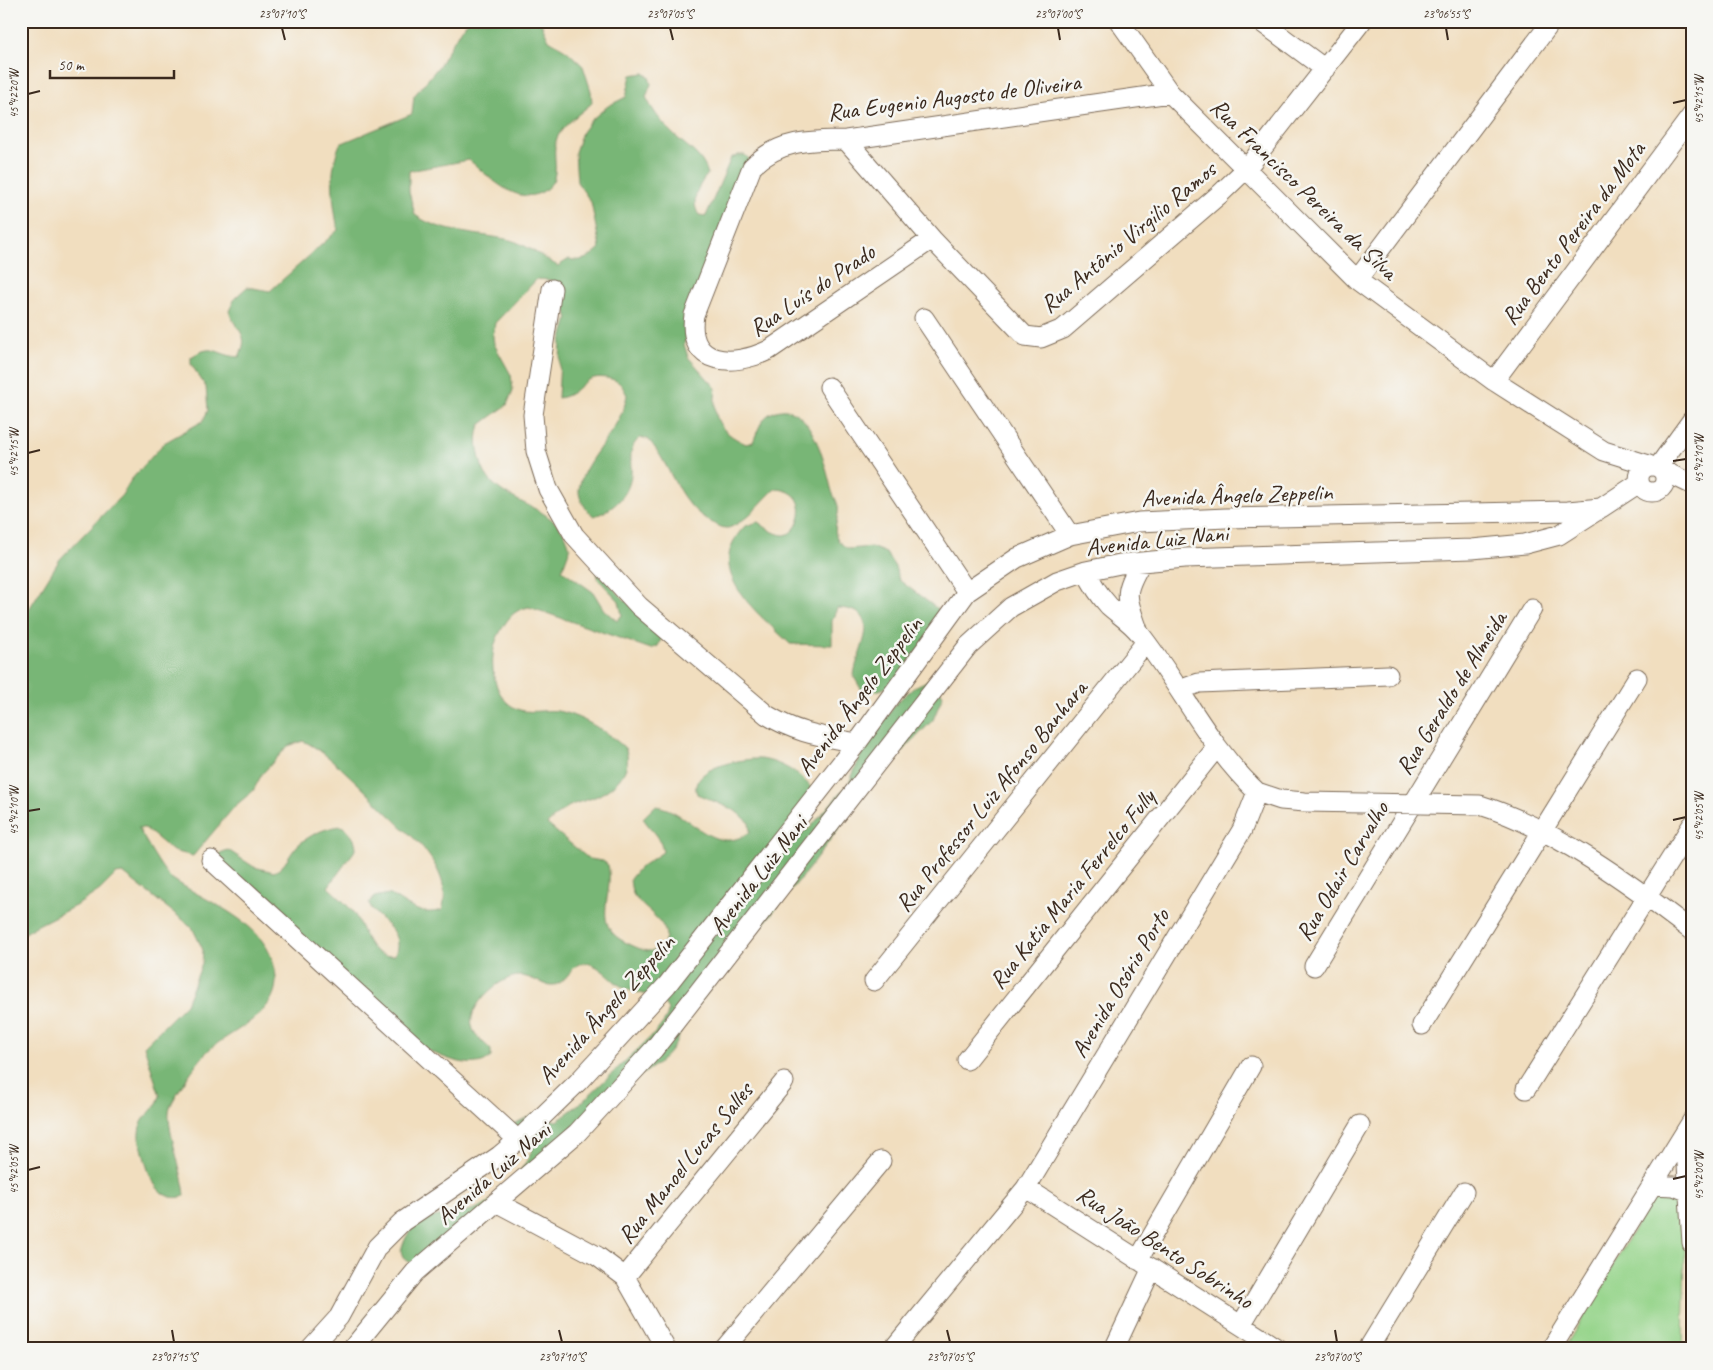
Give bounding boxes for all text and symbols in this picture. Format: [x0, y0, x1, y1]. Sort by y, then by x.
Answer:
text: 23°07'10"S [259, 6, 307, 22]
text: 23°07'05"S [647, 6, 695, 22]
text: 23°07'00"S [1035, 6, 1083, 22]
text: 23°06'55"S [1423, 6, 1471, 22]
scale bar [50, 48, 174, 80]
text: 50 m [58, 56, 85, 75]
street label: Rua Eugenio Augosto de Oliveira [826, 66, 1083, 127]
text: 45°42'20"W [6, 67, 22, 118]
text: 45°42'15"W [1691, 73, 1707, 124]
street label: Rua Francisco Pereira da Silva [1204, 92, 1405, 288]
street label: Rua Bento Pereira da Mota [1494, 134, 1653, 331]
street label: Rua Antônio Virgilio Ramos [1034, 154, 1223, 319]
street label: Rua Luís do Prado [743, 236, 882, 343]
text: 45°42'15"W [6, 426, 22, 477]
text: 45°42'10"W [1691, 432, 1707, 483]
street label: Avenida Ângelo Zeppelin [1141, 477, 1334, 513]
street label: Avenida Luiz Nani [1084, 517, 1232, 562]
street label: Rua Geraldo de Almeida [1389, 604, 1514, 780]
street label: Avenida Ângelo Zeppelin [789, 610, 929, 781]
street label: Rua Professor Luiz Afonso Banhara [888, 673, 1095, 918]
street label: Rua Katia Maria Ferrelco Fully [982, 782, 1163, 995]
text: 45°42'10"W [6, 784, 22, 835]
text: 45°42'05"W [1691, 790, 1707, 841]
street label: Rua Odair Carvalho [1289, 795, 1396, 946]
street label: Avenida Luiz Nani [702, 808, 815, 940]
street label: Avenida Osório Porto [1064, 902, 1177, 1063]
street label: Avenida Ângelo Zeppelin [531, 927, 682, 1090]
street label: Rua Manoel Lucas Salles [611, 1074, 761, 1250]
street label: Avenida Luiz Nani [429, 1113, 559, 1231]
text: 45°42'05"W [6, 1143, 22, 1194]
text: 45°42'00"W [1691, 1149, 1707, 1200]
street label: Rua João Bento Sobrinho [1071, 1179, 1260, 1316]
text: 23°07'15"S [151, 1349, 199, 1365]
text: 23°07'10"S [539, 1349, 587, 1365]
text: 23°07'05"S [927, 1349, 975, 1365]
text: 23°07'00"S [1314, 1349, 1362, 1365]

